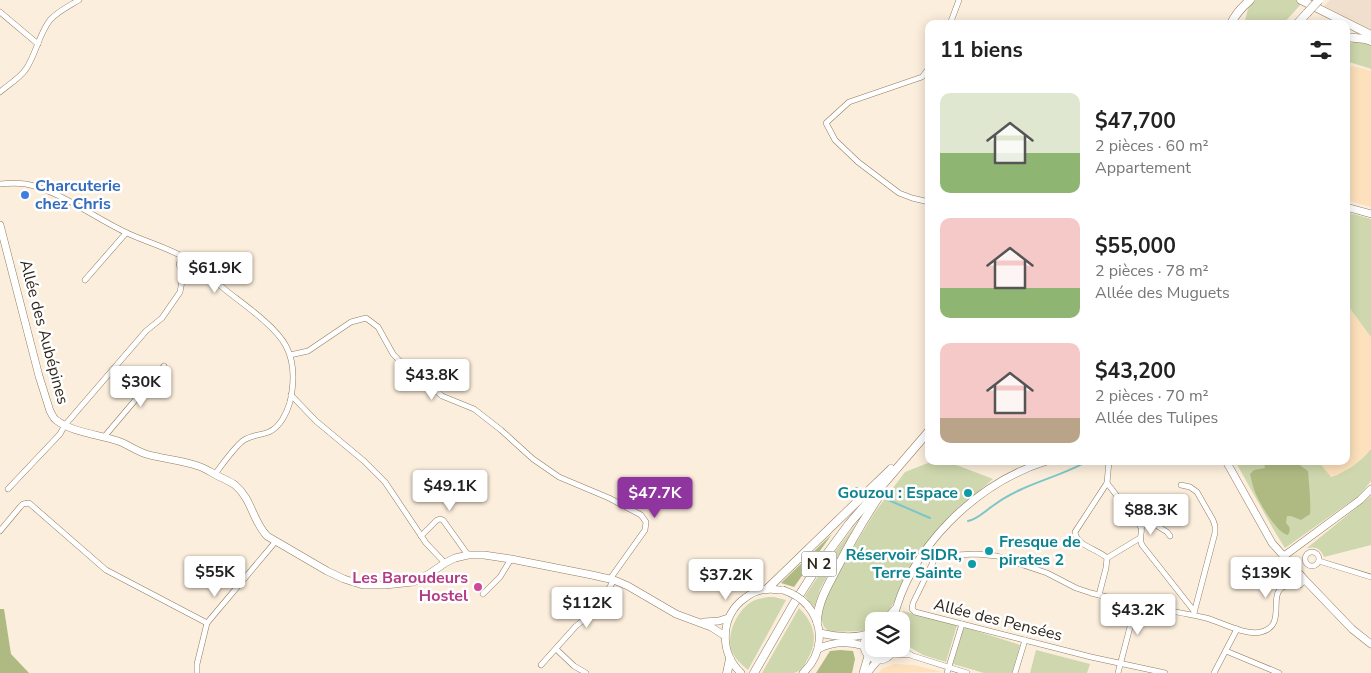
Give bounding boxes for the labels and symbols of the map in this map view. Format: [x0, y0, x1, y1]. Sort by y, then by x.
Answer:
place label: Charcuterie chez Chris [35, 175, 121, 215]
marker: Charcuterie chez Chris [19, 189, 31, 201]
pin: $61.9K [174, 252, 256, 294]
street label: Allée des Aubépines [14, 257, 74, 407]
pin: $43.8K [391, 358, 473, 401]
pin: $30K [111, 366, 171, 408]
pin: $49.1K [409, 470, 491, 512]
pin: $47.7K [614, 476, 696, 519]
place label: Gouzou : Espace [838, 482, 958, 504]
marker: Gouzou : Espace [962, 487, 974, 499]
pin: $88.3K [1110, 494, 1192, 536]
place label: Fresque de pirates 2 [999, 531, 1081, 571]
place label: Réservoir SIDR, Terre Sainte [845, 544, 962, 584]
marker: Fresque de pirates 2 [983, 545, 995, 557]
road number: N 2 [802, 552, 836, 576]
pin: $55K [185, 556, 245, 598]
pin: $139K [1231, 556, 1301, 599]
pin: $37.2K [685, 558, 767, 601]
marker: Réservoir SIDR, Terre Sainte [966, 558, 978, 570]
place label: Les Baroudeurs Hostel [352, 567, 468, 607]
marker: Les Baroudeurs Hostel [472, 581, 484, 593]
pin: $112K [552, 586, 622, 629]
street label: Allée des Pensées [931, 593, 1065, 647]
pin: $43.2K [1097, 594, 1179, 636]

